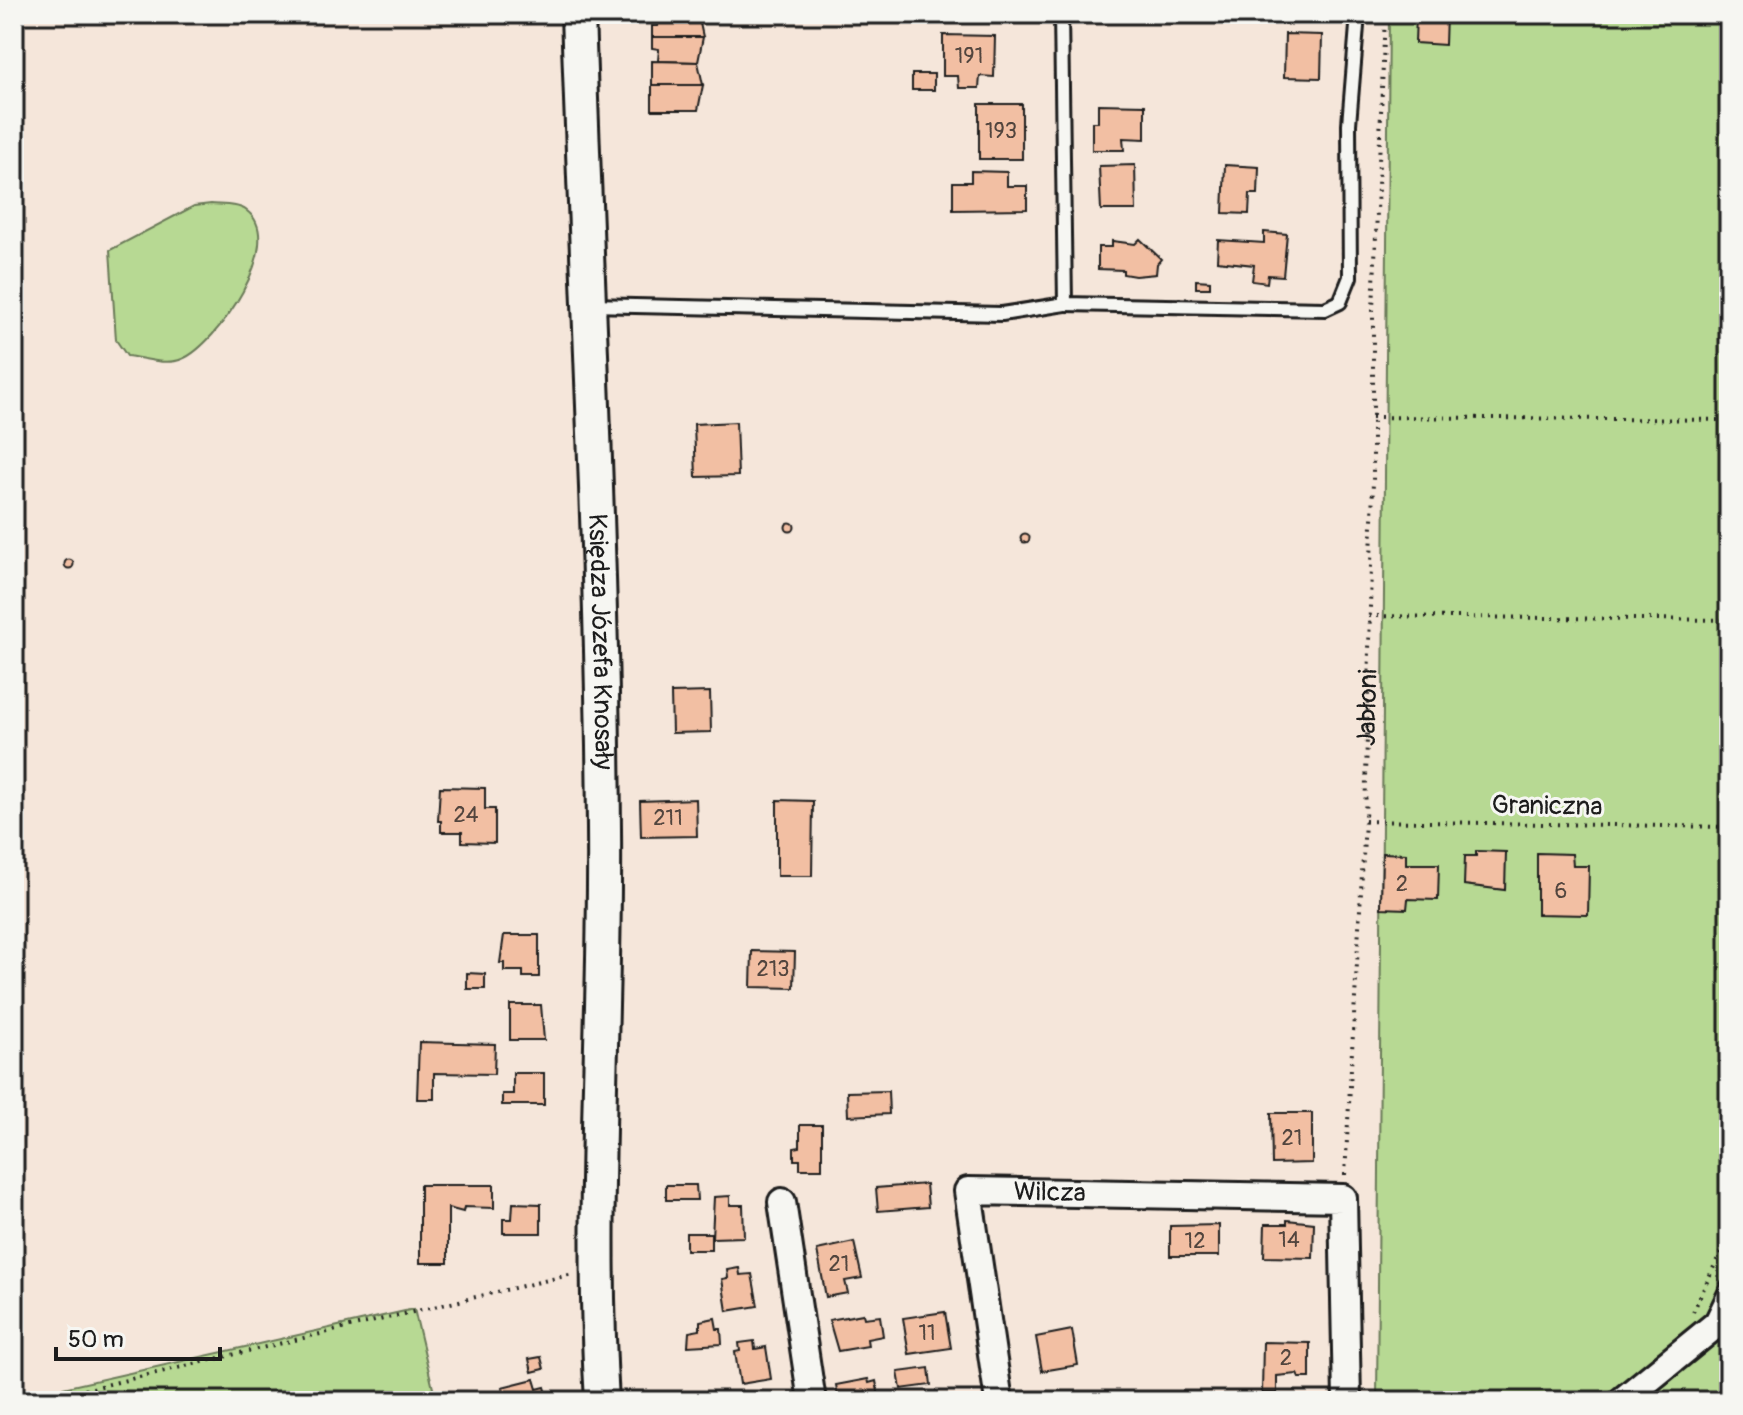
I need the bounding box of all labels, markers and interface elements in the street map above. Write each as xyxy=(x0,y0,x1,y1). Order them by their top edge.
house number: 191 xyxy=(955,42,983,70)
house number: 193 xyxy=(985,117,1017,145)
street label: Księdza Józefa Knosały xyxy=(581,513,619,770)
street label: Jabłoni xyxy=(1351,669,1385,746)
street label: Graniczna xyxy=(1491,789,1603,823)
house number: 24 xyxy=(453,801,479,829)
house number: 211 xyxy=(653,804,683,832)
house number: 2 xyxy=(1396,870,1408,898)
house number: 6 xyxy=(1555,877,1567,905)
house number: 213 xyxy=(756,955,790,983)
house number: 21 xyxy=(1282,1124,1302,1152)
street label: Wilcza xyxy=(1013,1176,1086,1209)
house number: 14 xyxy=(1278,1226,1300,1254)
house number: 12 xyxy=(1185,1227,1205,1255)
house number: 21 xyxy=(829,1250,849,1278)
scale bar xyxy=(56,1311,220,1361)
house number: 11 xyxy=(918,1319,936,1347)
text: 50 m xyxy=(68,1325,124,1354)
house number: 2 xyxy=(1280,1344,1292,1372)

